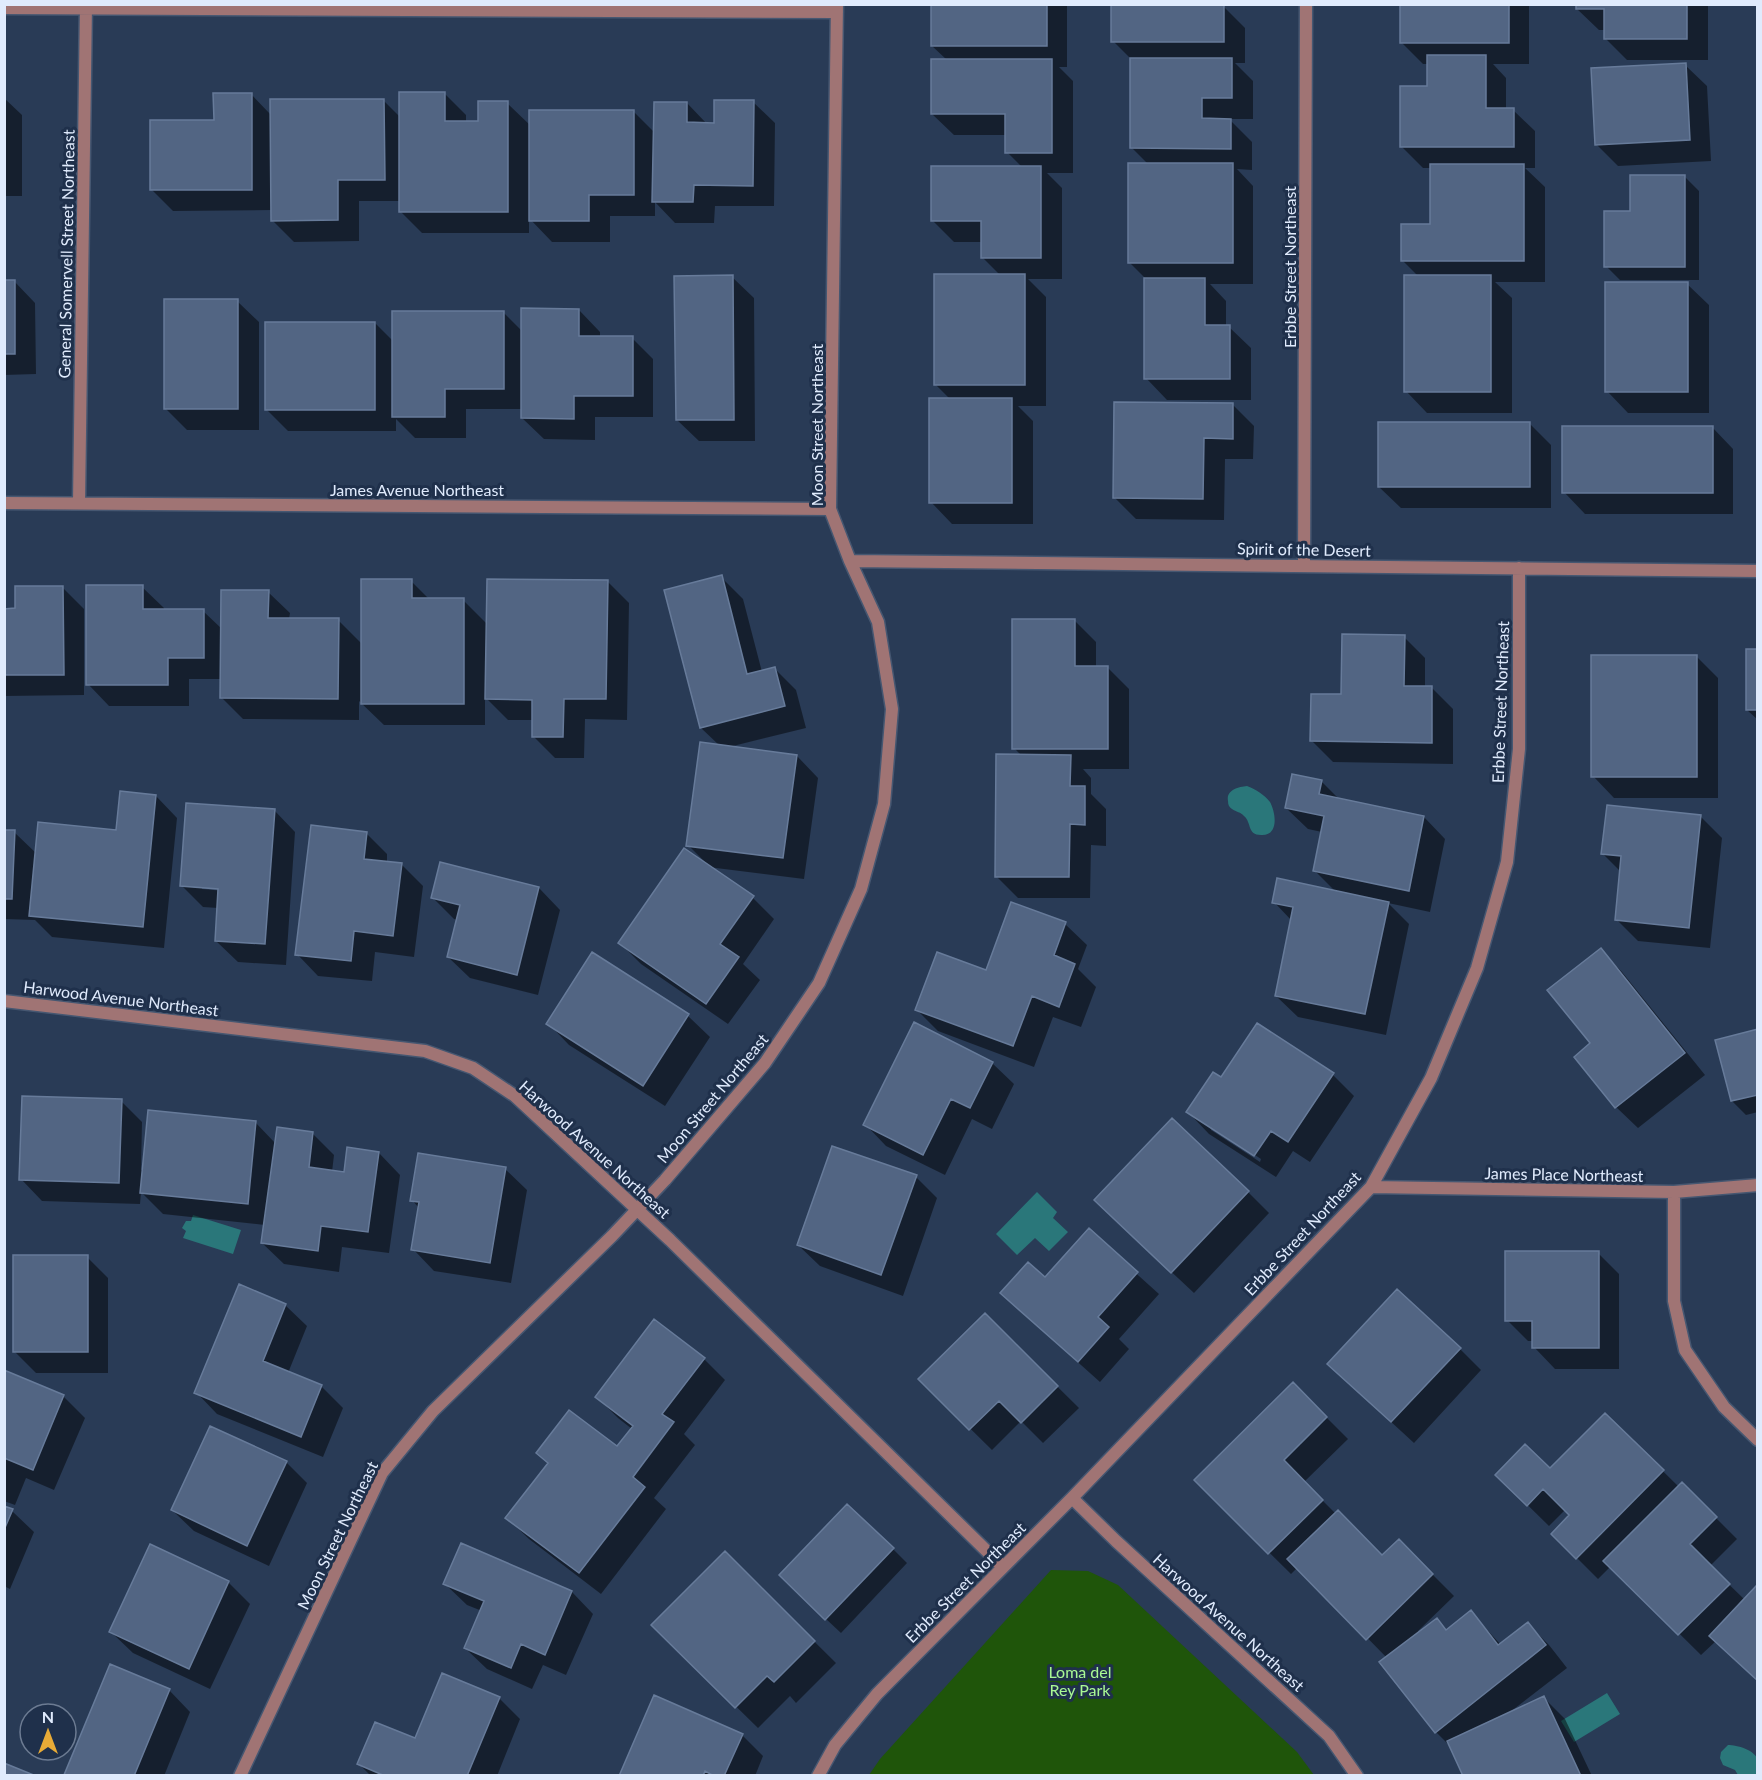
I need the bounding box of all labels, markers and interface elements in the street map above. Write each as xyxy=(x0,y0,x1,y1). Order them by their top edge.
street label: General Somervell Street Northeast xyxy=(54,129,78,379)
street label: Erbbe Street Northeast xyxy=(1280,186,1299,348)
street label: Moon Street Northeast xyxy=(807,343,826,506)
street label: James Avenue Northeast xyxy=(330,480,504,499)
street label: Spirit of the Desert xyxy=(1237,538,1371,560)
street label: Erbbe Street Northeast xyxy=(1488,620,1512,783)
street label: Harwood Avenue Northeast xyxy=(22,977,220,1019)
street label: Moon Street Northeast xyxy=(652,1029,772,1166)
street label: Harwood Avenue Northeast xyxy=(516,1076,675,1222)
street label: James Place Northeast xyxy=(1484,1163,1644,1185)
street label: Erbbe Street Northeast xyxy=(1240,1167,1364,1299)
street label: Moon Street Northeast xyxy=(293,1458,381,1612)
street label: Erbbe Street Northeast xyxy=(901,1518,1029,1646)
street label: Harwood Avenue Northeast xyxy=(1150,1549,1309,1695)
park label: Loma del Rey Park xyxy=(1048,1662,1112,1699)
north arrow xyxy=(18,1702,78,1762)
text: N xyxy=(42,1707,54,1726)

